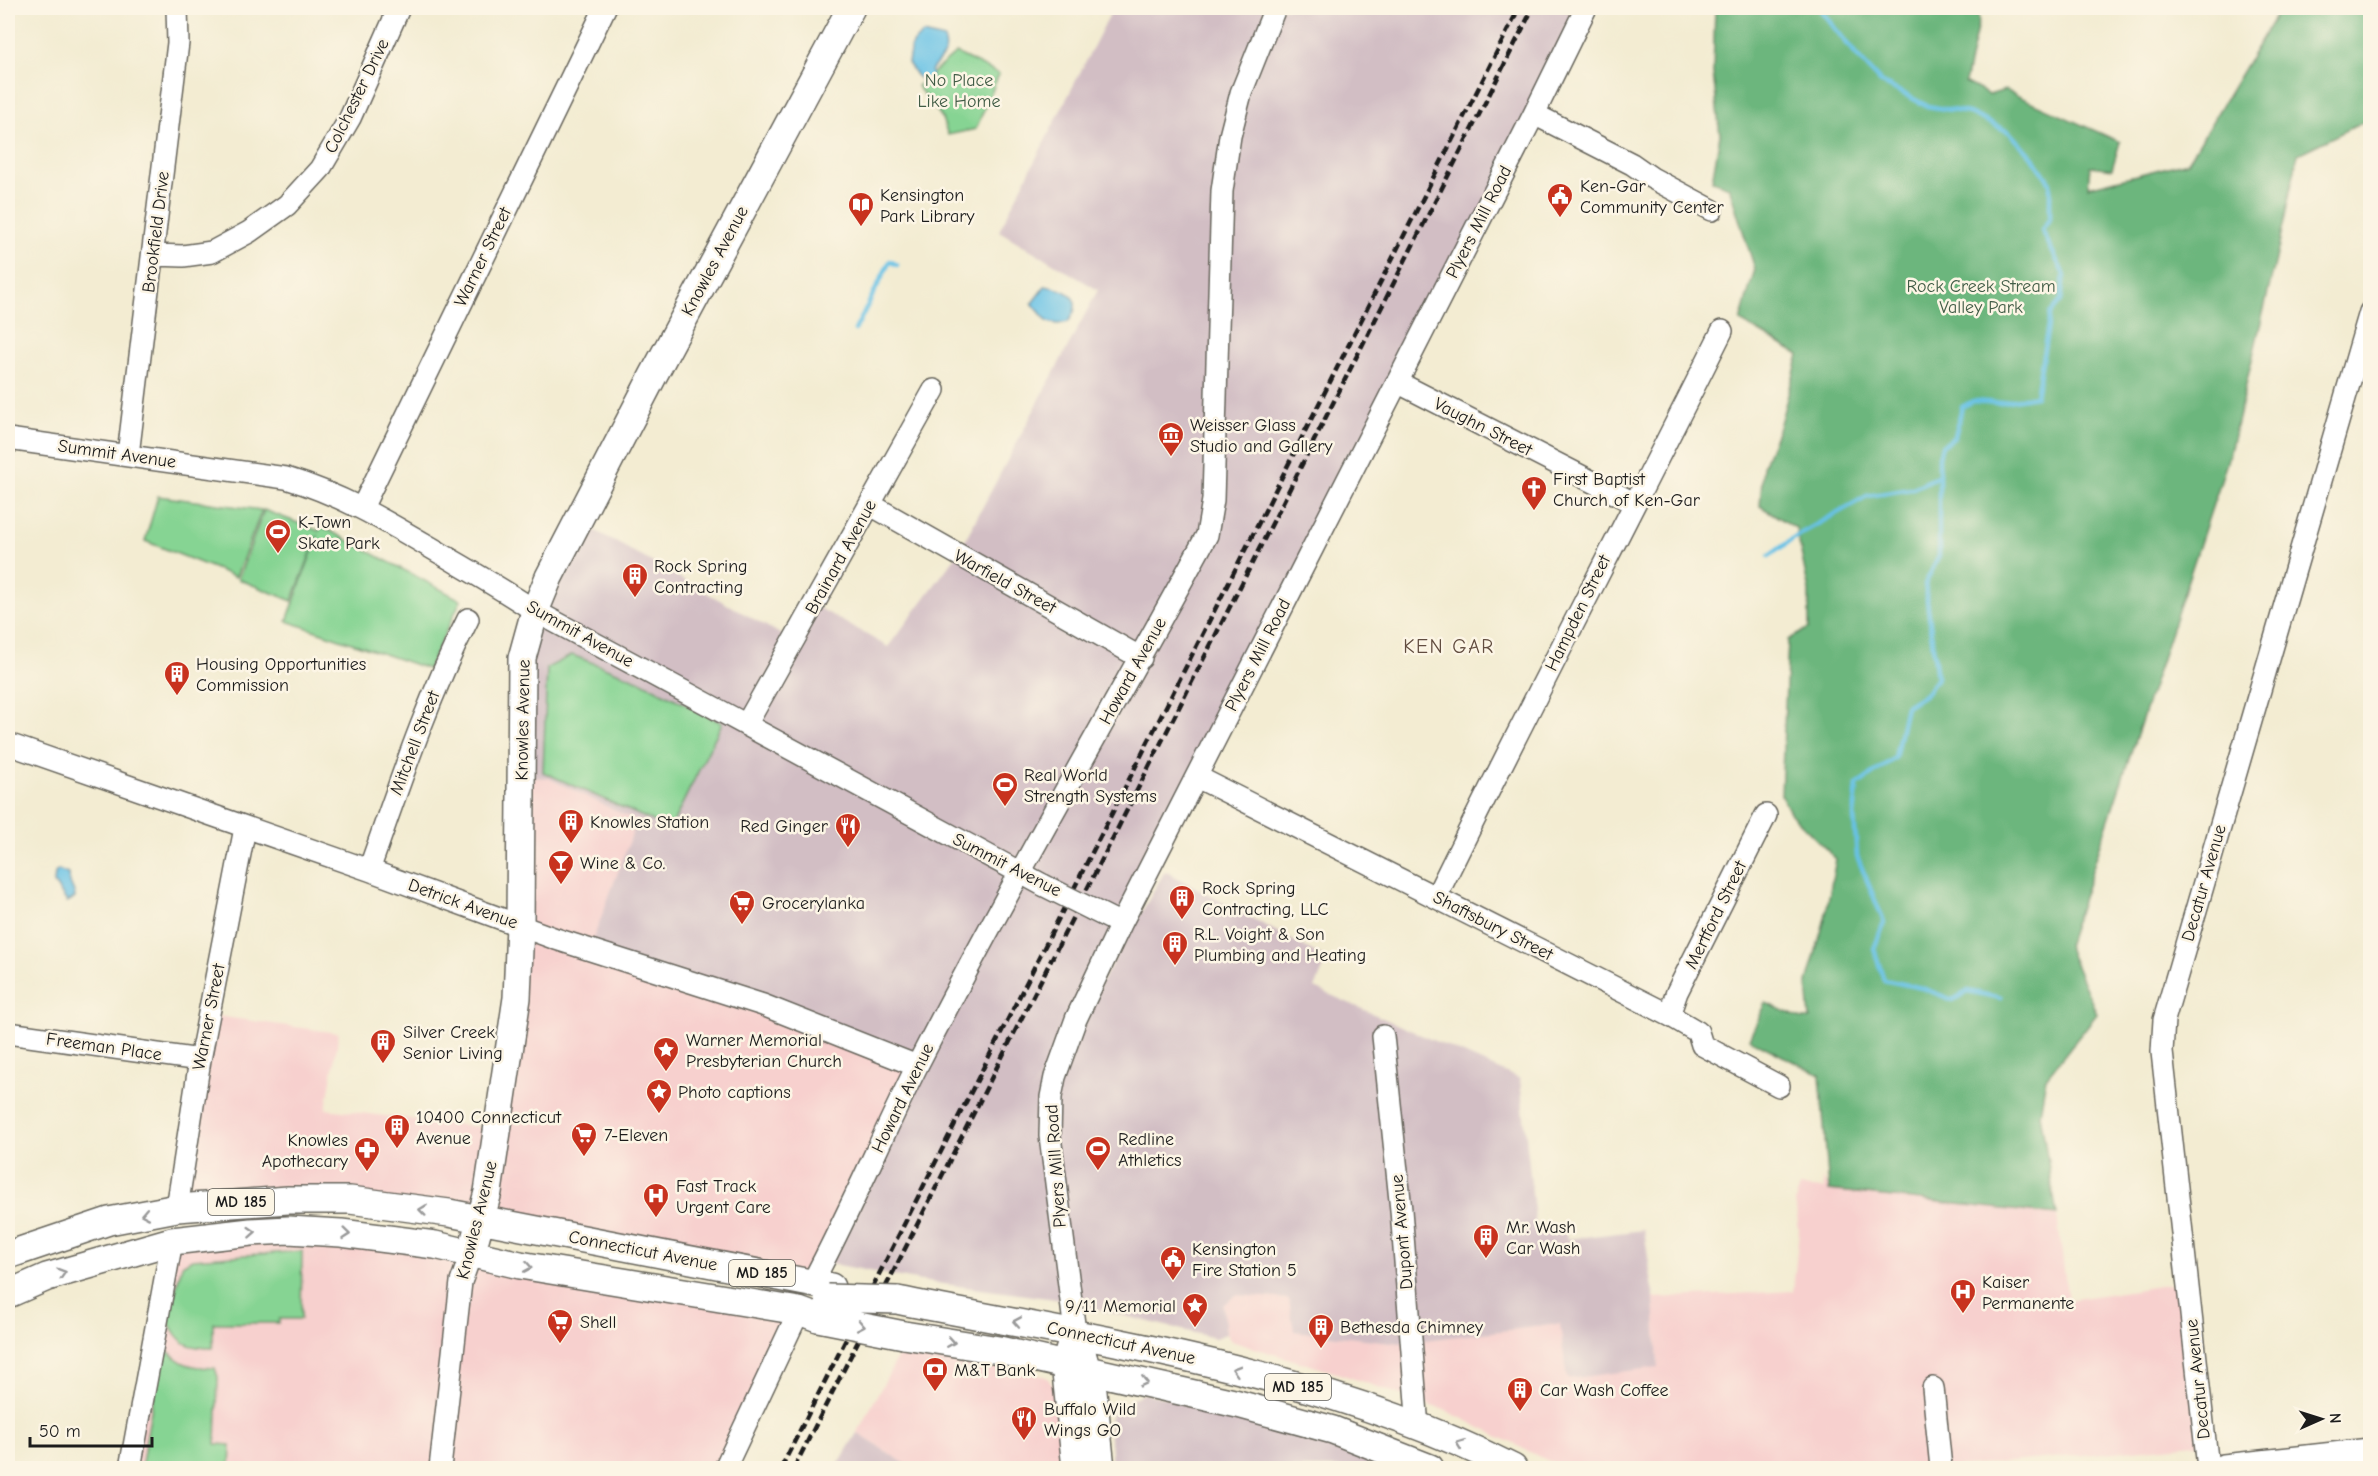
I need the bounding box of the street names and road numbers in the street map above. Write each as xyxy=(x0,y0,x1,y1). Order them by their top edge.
street label: Colchester Drive xyxy=(320,35,394,157)
street label: Plyers Mill Road xyxy=(1442,162,1516,282)
street label: Brookfield Drive xyxy=(138,170,174,294)
street label: Knowles Avenue xyxy=(677,202,753,320)
street label: Warner Street xyxy=(450,203,516,310)
street label: Vaughn Street xyxy=(1430,393,1536,461)
street label: Summit Avenue xyxy=(57,435,177,473)
street label: Brainard Avenue xyxy=(801,496,881,618)
street label: Warfield Street xyxy=(950,545,1060,619)
street label: Hampden Street xyxy=(1541,551,1616,674)
street label: Plyers Mill Road xyxy=(1221,595,1295,715)
street label: Summit Avenue xyxy=(523,596,637,672)
street label: Howard Avenue xyxy=(1095,614,1171,728)
street label: Knowles Avenue xyxy=(511,659,535,781)
street label: Mitchell Street xyxy=(385,687,445,798)
street label: Decatur Avenue xyxy=(2177,822,2231,944)
street label: Summit Avenue xyxy=(949,829,1065,901)
street label: Mertford Street xyxy=(1681,857,1752,973)
street label: Detrick Avenue xyxy=(405,874,521,934)
street label: Shaftsbury Street xyxy=(1430,887,1557,966)
street label: Warner Street xyxy=(188,961,230,1072)
street label: Freeman Place xyxy=(45,1029,163,1065)
street label: Howard Avenue xyxy=(867,1040,939,1156)
street label: Plyers Mill Road xyxy=(1041,1104,1071,1228)
street label: Knowles Avenue xyxy=(452,1159,502,1281)
street label: Dupont Avenue xyxy=(1387,1174,1417,1290)
road number: MD 185 xyxy=(208,1189,274,1215)
street label: Connecticut Avenue xyxy=(567,1226,719,1276)
road number: MD 185 xyxy=(729,1260,795,1286)
street label: Connecticut Avenue xyxy=(1045,1317,1197,1369)
street label: Decatur Avenue xyxy=(2181,1318,2215,1440)
road number: MD 185 xyxy=(1265,1374,1331,1400)

